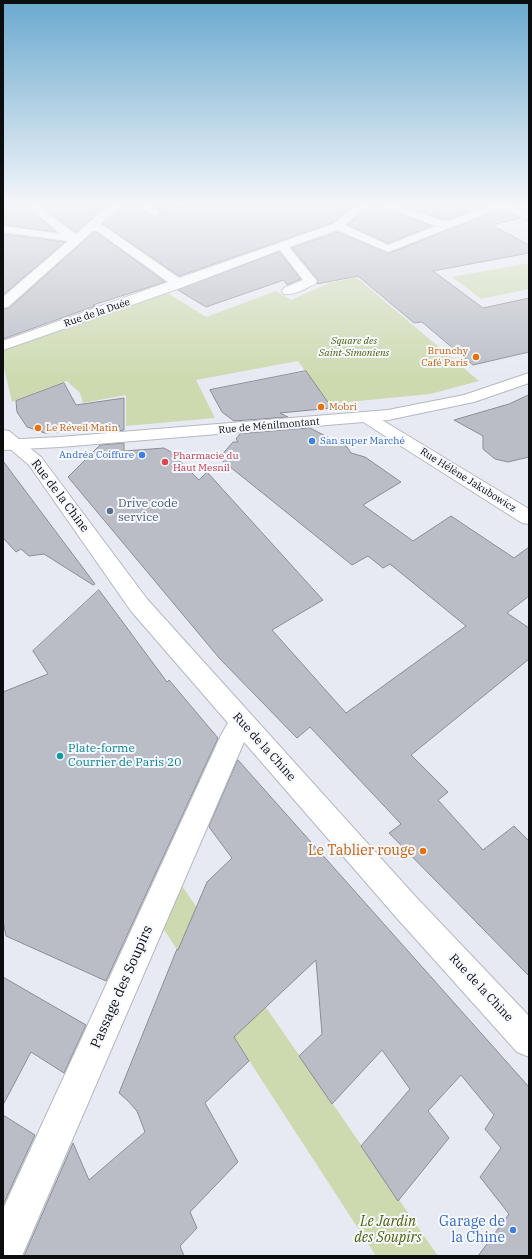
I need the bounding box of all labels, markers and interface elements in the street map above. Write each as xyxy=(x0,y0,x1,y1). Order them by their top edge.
street label: Rue de la Duée xyxy=(62,296,132,330)
park label: Square des Saint-Simoniens xyxy=(319,335,389,358)
place label: Brunchy Café Paris xyxy=(421,345,468,368)
marker: Brunchy Café Paris xyxy=(471,352,481,362)
place label: Mobri xyxy=(329,401,357,413)
marker: Mobri xyxy=(316,402,326,412)
street label: Rue de Ménilmontant xyxy=(218,416,320,436)
place label: Le Réveil Matin xyxy=(46,422,118,434)
marker: Le Réveil Matin xyxy=(33,423,43,433)
place label: San super Marché xyxy=(320,435,405,447)
marker: San super Marché xyxy=(307,436,317,446)
street label: Rue Hélène Jakubowicz xyxy=(418,446,518,514)
place label: Andréa Coiffure xyxy=(59,449,134,461)
marker: Andréa Coiffure xyxy=(137,450,147,460)
place label: Pharmacie du Haut Mesnil xyxy=(173,450,239,474)
street label: Rue de la Chine xyxy=(28,457,92,535)
marker: Pharmacie du Haut Mesnil xyxy=(160,457,170,467)
place label: Drive code service xyxy=(118,497,178,525)
marker: Drive code service xyxy=(105,506,115,516)
street label: Rue de la Chine xyxy=(229,710,299,784)
place label: Plate-forme Courrier de Paris 20 xyxy=(68,742,181,770)
marker: Plate-forme Courrier de Paris 20 xyxy=(55,751,65,761)
place label: Le Tablier rouge xyxy=(308,843,415,859)
marker: Le Tablier rouge xyxy=(418,846,428,856)
street label: Passage des Soupirs xyxy=(87,923,157,1051)
street label: Rue de la Chine xyxy=(446,951,516,1025)
park label: Le Jardin des Soupirs xyxy=(354,1214,422,1246)
place label: Garage de la Chine xyxy=(439,1214,505,1246)
marker: Garage de la Chine xyxy=(508,1225,518,1235)

